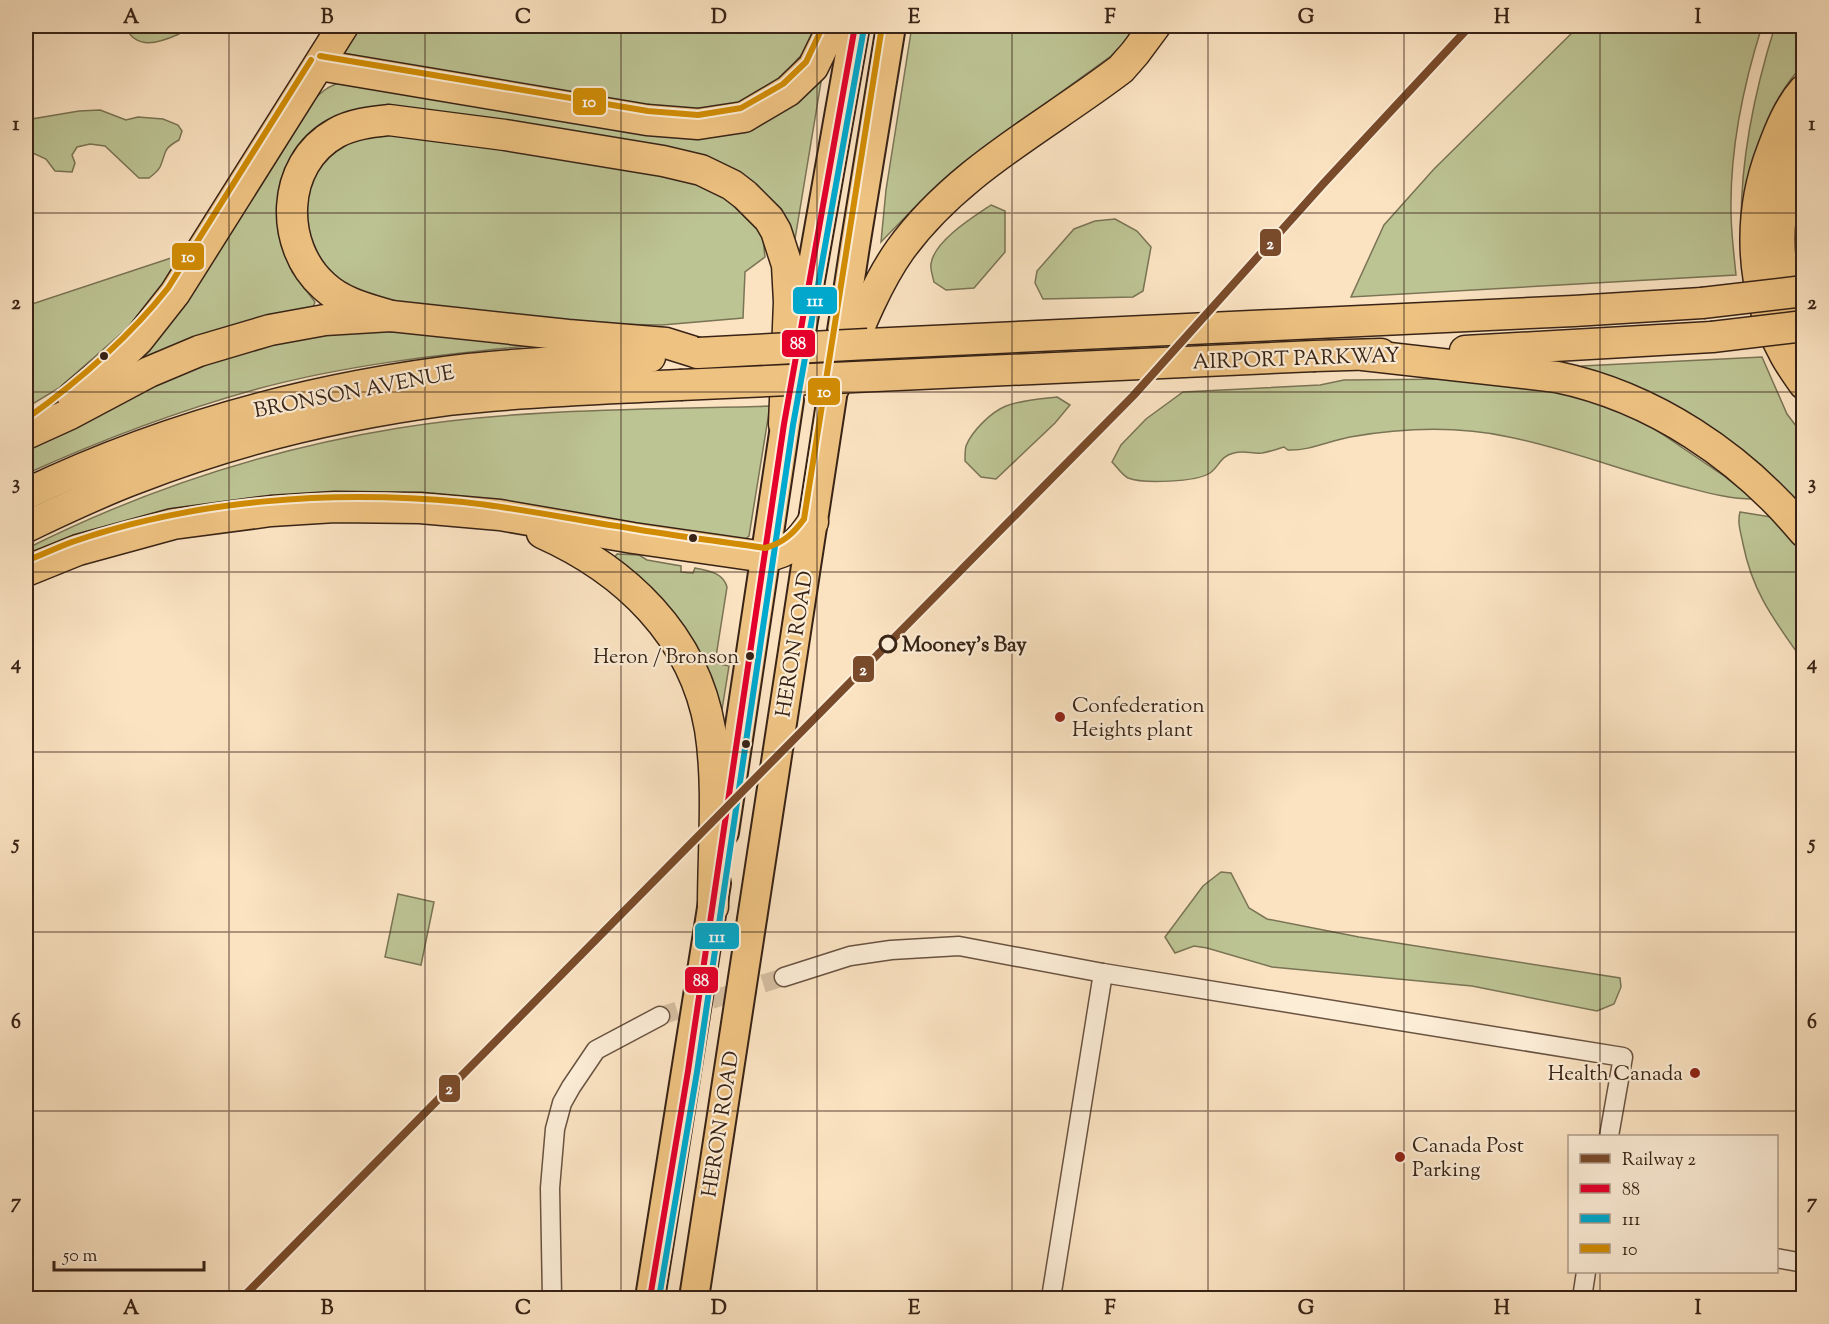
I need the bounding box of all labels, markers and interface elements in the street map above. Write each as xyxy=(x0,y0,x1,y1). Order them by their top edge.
text: A xyxy=(123,4,140,33)
text: B xyxy=(321,4,334,33)
text: C xyxy=(515,4,531,33)
text: D xyxy=(711,4,727,33)
text: E xyxy=(908,4,921,33)
text: F xyxy=(1104,4,1116,33)
text: G xyxy=(1298,4,1315,33)
text: H xyxy=(1494,4,1510,33)
text: I xyxy=(1695,4,1702,33)
line badge: 10 xyxy=(572,87,607,116)
text: 10 xyxy=(582,92,596,115)
text: 1 xyxy=(13,111,20,140)
text: 1 xyxy=(1809,111,1816,140)
line badge: 2 xyxy=(1259,228,1282,257)
text: 2 xyxy=(1266,234,1274,257)
line badge: 10 xyxy=(171,242,205,271)
text: 10 xyxy=(181,247,195,270)
line badge: 111 xyxy=(792,286,838,315)
text: 2 xyxy=(11,290,21,319)
text: 2 xyxy=(1807,290,1817,319)
text: 111 xyxy=(807,291,824,314)
line badge: 88 xyxy=(781,329,816,358)
text: 88 xyxy=(790,334,806,357)
street label: AIRPORT PARKWAY xyxy=(1192,341,1400,379)
unlabelled marker xyxy=(98,350,110,362)
street label: BRONSON AVENUE xyxy=(252,359,458,427)
line badge: 10 xyxy=(807,377,841,406)
text: 10 xyxy=(817,382,831,405)
text: 3 xyxy=(12,470,20,499)
text: 3 xyxy=(1808,470,1816,499)
unlabelled marker xyxy=(687,532,699,544)
street label: HERON ROAD xyxy=(770,569,822,720)
place label: Mooney's Bay xyxy=(902,631,1027,661)
marker: Mooney's Bay xyxy=(879,635,897,653)
place label: Heron / Bronson xyxy=(593,644,739,673)
text: 4 xyxy=(10,650,21,679)
marker: Heron / Bronson xyxy=(744,650,756,662)
text: 4 xyxy=(1806,650,1817,679)
line badge: 2 xyxy=(852,655,875,683)
text: 2 xyxy=(859,660,867,683)
place label: Confederation Heights plant xyxy=(1072,692,1205,746)
marker: Confederation Heights plant xyxy=(1053,710,1067,724)
unlabelled marker xyxy=(740,738,752,750)
text: 5 xyxy=(11,830,20,859)
text: 5 xyxy=(1807,830,1816,859)
line badge: 111 xyxy=(694,922,740,950)
text: 111 xyxy=(709,927,726,950)
line badge: 88 xyxy=(684,966,719,994)
text: 88 xyxy=(693,971,709,994)
text: 6 xyxy=(11,1009,21,1038)
text: 6 xyxy=(1807,1009,1817,1038)
street label: HERON ROAD xyxy=(696,1049,748,1200)
place label: Health Canada xyxy=(1548,1060,1683,1090)
marker: Health Canada xyxy=(1688,1066,1702,1080)
line badge: 2 xyxy=(438,1074,461,1103)
text: 2 xyxy=(445,1079,453,1102)
place label: Canada Post Parking xyxy=(1412,1132,1524,1186)
legend xyxy=(1568,1135,1778,1273)
text: Railway 2 xyxy=(1622,1148,1696,1174)
marker: Canada Post Parking xyxy=(1393,1150,1407,1164)
text: 88 xyxy=(1622,1178,1640,1204)
text: 7 xyxy=(11,1189,22,1218)
text: 7 xyxy=(1807,1189,1818,1218)
text: 111 xyxy=(1622,1208,1640,1234)
scale bar xyxy=(54,1234,204,1272)
text: 10 xyxy=(1622,1238,1637,1264)
text: 50 m xyxy=(62,1244,98,1270)
text: A xyxy=(123,1295,140,1324)
text: B xyxy=(321,1295,334,1324)
text: C xyxy=(515,1295,531,1324)
text: D xyxy=(711,1295,727,1324)
text: E xyxy=(908,1295,921,1324)
text: F xyxy=(1104,1295,1116,1324)
text: G xyxy=(1298,1295,1315,1324)
text: H xyxy=(1494,1295,1510,1324)
text: I xyxy=(1695,1295,1702,1324)

